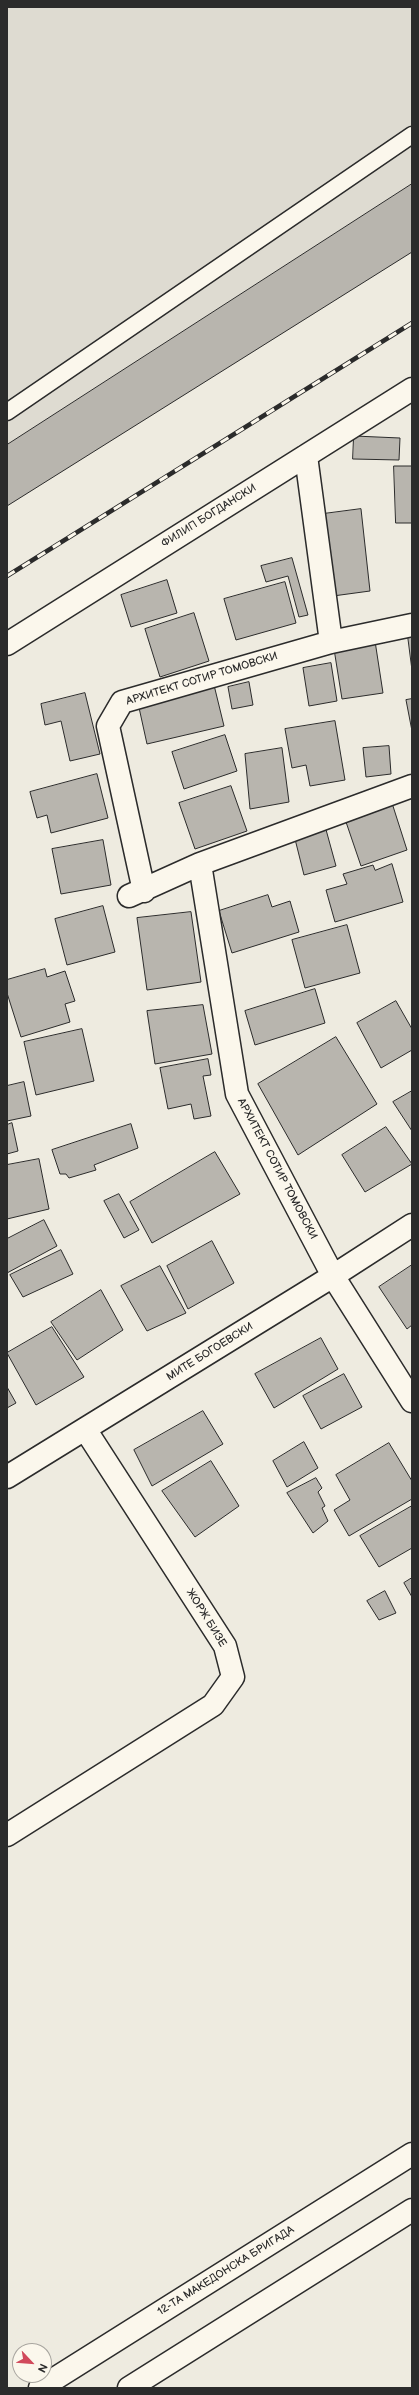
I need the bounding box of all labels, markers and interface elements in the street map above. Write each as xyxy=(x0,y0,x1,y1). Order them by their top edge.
street label: ФИЛИП БОГДАНСКИ xyxy=(159,481,259,551)
street label: АРХИТЕКТ СОТИР ТОМОВСКИ xyxy=(125,650,279,708)
street label: АРХИТЕКТ СОТИР ТОМОВСКИ xyxy=(234,1096,320,1242)
street label: МИТЕ БОГОЕВСКИ xyxy=(164,1320,256,1384)
street label: ЖОРЖ БИЗЕ xyxy=(183,1586,229,1650)
street label: 12-ТА МАКЕДОНСКА БРИГАДА xyxy=(155,2223,297,2319)
north arrow xyxy=(12,2343,52,2383)
text: N xyxy=(35,2361,50,2375)

